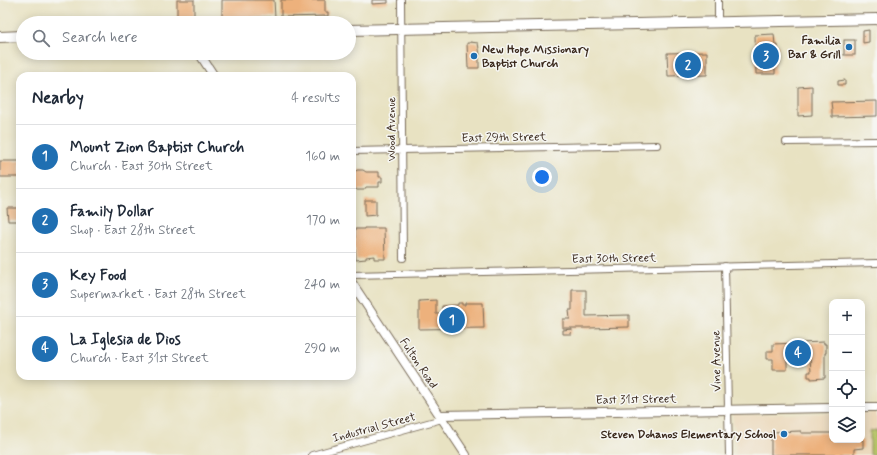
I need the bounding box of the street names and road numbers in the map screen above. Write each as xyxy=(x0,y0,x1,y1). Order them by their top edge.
street label: Wood Avenue xyxy=(384,96,400,161)
street label: East 29th Street xyxy=(461,129,547,147)
street label: East 30th Street xyxy=(572,250,656,268)
street label: Vine Avenue xyxy=(708,330,726,392)
street label: Fulton Road xyxy=(395,335,441,392)
street label: East 31st Street xyxy=(595,391,677,409)
street label: Industrial Street xyxy=(331,409,418,447)

